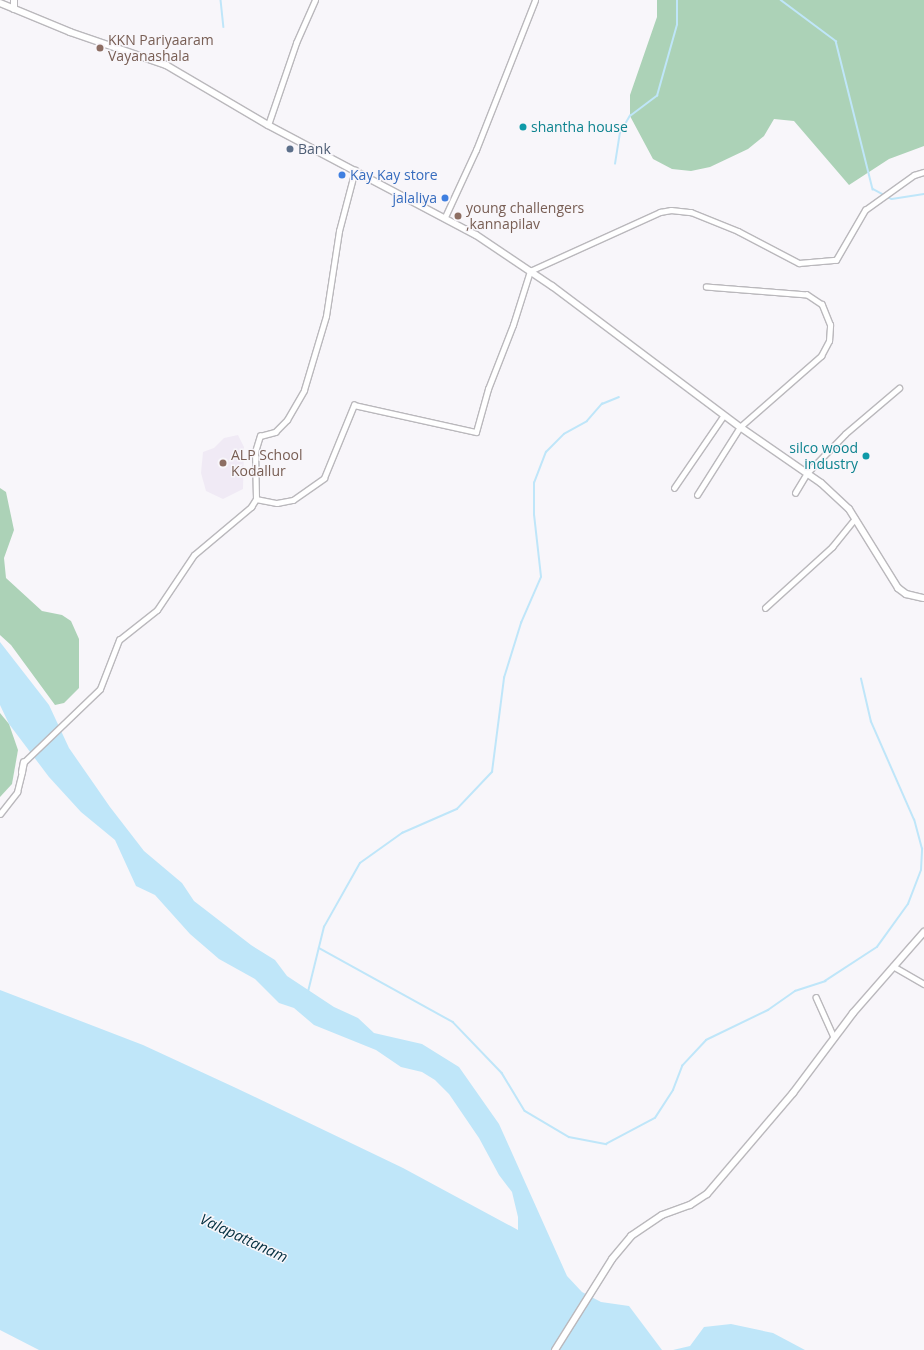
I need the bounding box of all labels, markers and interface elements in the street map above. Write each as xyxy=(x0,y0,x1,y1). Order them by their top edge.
place label: KKN Pariyaaram Vayanashala xyxy=(108,32,214,64)
marker: KKN Pariyaaram Vayanashala xyxy=(95,43,105,53)
place label: shantha house xyxy=(531,119,628,135)
marker: shantha house xyxy=(518,122,528,132)
place label: Bank xyxy=(298,141,331,157)
marker: Bank xyxy=(285,144,295,154)
place label: Kay Kay store xyxy=(350,167,438,183)
marker: Kay Kay store xyxy=(337,170,347,180)
place label: jalaliya xyxy=(393,190,437,206)
marker: jalaliya xyxy=(440,193,450,203)
place label: young challengers ,kannapilav xyxy=(466,200,584,232)
marker: young challengers ,kannapilav xyxy=(453,211,463,221)
place label: silco wood industry xyxy=(789,440,858,472)
place label: ALP School Kodallur xyxy=(231,447,303,480)
marker: silco wood industry xyxy=(861,451,871,461)
marker: ALP School Kodallur xyxy=(218,458,228,468)
water label: Valapattanam xyxy=(197,1210,291,1266)

